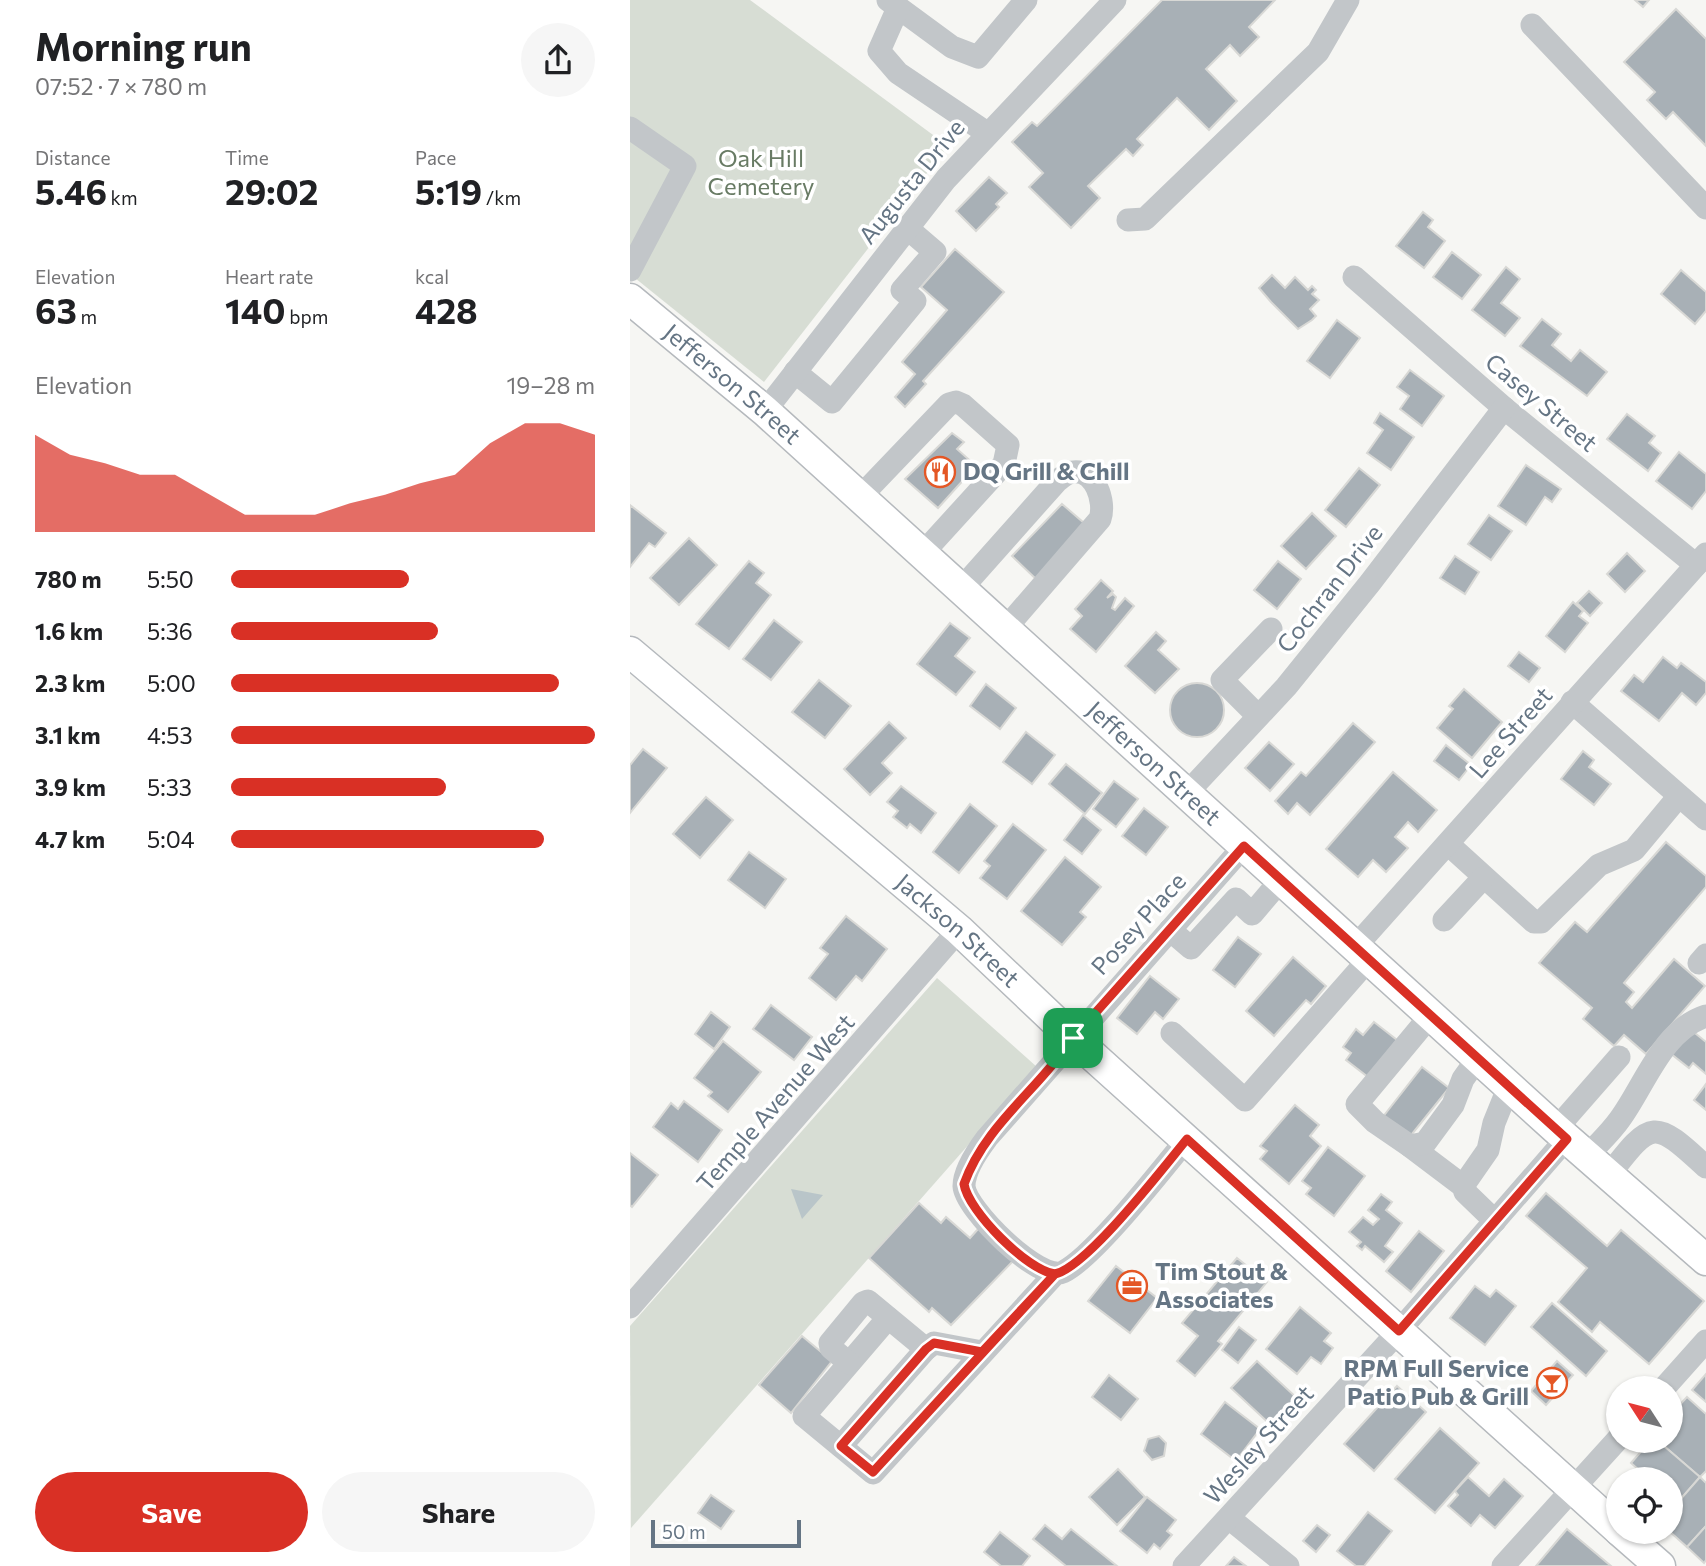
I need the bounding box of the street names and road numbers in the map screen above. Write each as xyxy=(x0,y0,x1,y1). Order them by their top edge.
street label: Augusta Drive xyxy=(852,113,970,249)
street label: Jefferson Street xyxy=(658,317,808,450)
street label: Casey Street xyxy=(1480,347,1604,457)
street label: Cochran Drive xyxy=(1270,518,1388,658)
street label: Lee Street xyxy=(1462,680,1557,784)
street label: Jefferson Street xyxy=(1081,694,1228,831)
street label: Posey Place xyxy=(1085,866,1191,980)
street label: Jackson Street xyxy=(890,867,1026,993)
street label: Temple Avenue West xyxy=(690,1007,860,1197)
street label: Wesley Street xyxy=(1197,1379,1319,1509)

